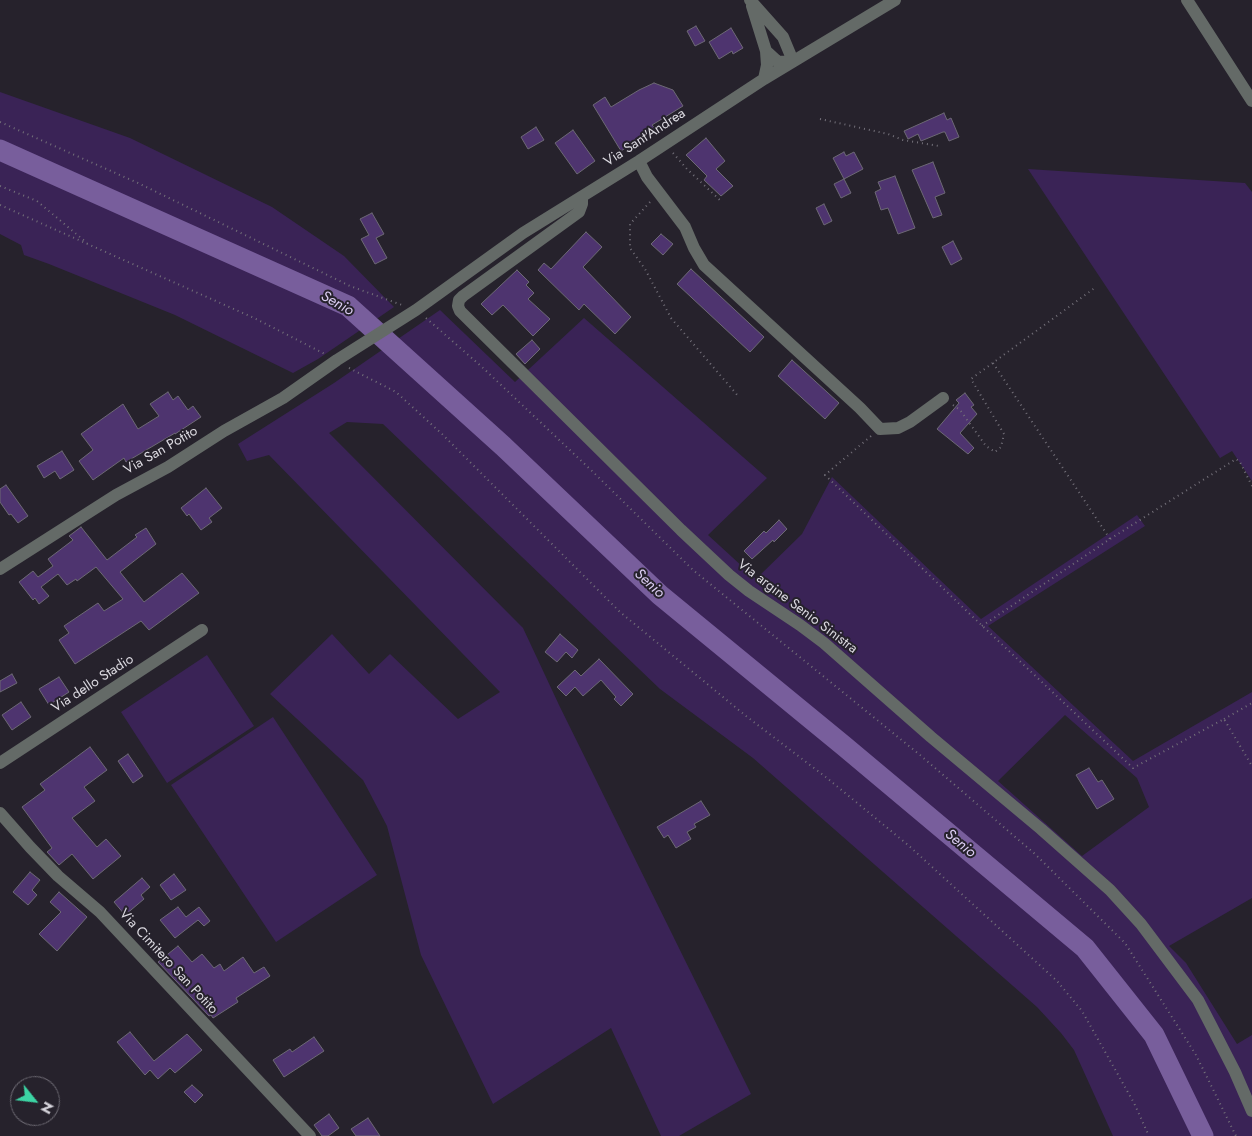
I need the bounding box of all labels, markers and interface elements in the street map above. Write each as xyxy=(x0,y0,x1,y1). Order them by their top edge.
street label: Via Sant'Andrea xyxy=(601,105,689,171)
water label: Senio xyxy=(317,288,357,320)
street label: Via San Potito xyxy=(121,423,201,479)
street label: Via argine Senio Sinistra xyxy=(734,556,860,658)
water label: Senio xyxy=(630,566,668,602)
street label: Via dello Stadio xyxy=(49,651,137,717)
water label: Senio xyxy=(941,826,979,862)
street label: Via Cimitero San Potito xyxy=(115,906,221,1018)
north arrow xyxy=(10,1076,60,1126)
text: N xyxy=(36,1098,59,1118)

